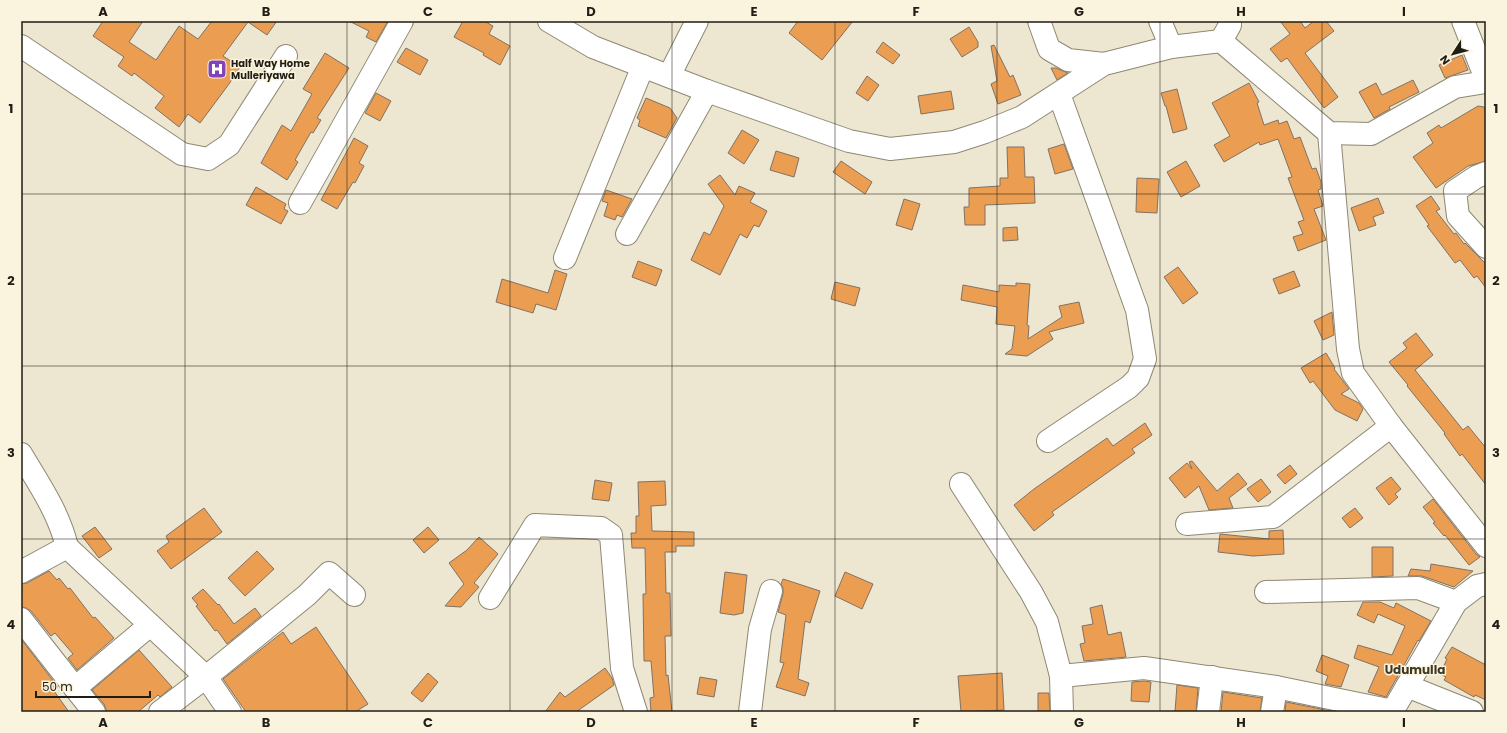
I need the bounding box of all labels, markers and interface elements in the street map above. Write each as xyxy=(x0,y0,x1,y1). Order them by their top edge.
text: A xyxy=(98,2,108,21)
text: B xyxy=(262,2,271,21)
text: C xyxy=(423,2,433,21)
text: D xyxy=(586,2,596,21)
text: E xyxy=(750,2,758,21)
text: F xyxy=(912,2,920,21)
text: G xyxy=(1074,2,1084,21)
text: H xyxy=(1236,2,1246,21)
text: I xyxy=(1402,2,1406,21)
north arrow xyxy=(1433,34,1473,74)
text: N xyxy=(1436,52,1454,68)
place label: Half Way Home Mulleriyawa xyxy=(231,56,310,83)
hospital icon: Half Way Home Mulleriyawa xyxy=(206,58,228,80)
text: 1 xyxy=(9,99,13,118)
text: 1 xyxy=(1494,99,1498,118)
text: 2 xyxy=(7,271,15,290)
text: 2 xyxy=(1492,271,1500,290)
text: 3 xyxy=(7,443,15,462)
text: 3 xyxy=(1492,443,1500,462)
text: 4 xyxy=(7,615,16,634)
text: 4 xyxy=(1492,615,1501,634)
district label: Udumulla xyxy=(1385,661,1445,678)
scale bar xyxy=(36,673,150,699)
text: 50 m xyxy=(42,678,73,695)
text: A xyxy=(98,713,108,732)
text: B xyxy=(262,713,271,732)
text: C xyxy=(423,713,433,732)
text: D xyxy=(586,713,596,732)
text: E xyxy=(750,713,758,732)
text: F xyxy=(912,713,920,732)
text: G xyxy=(1074,713,1084,732)
text: H xyxy=(1236,713,1246,732)
text: I xyxy=(1402,713,1406,732)

